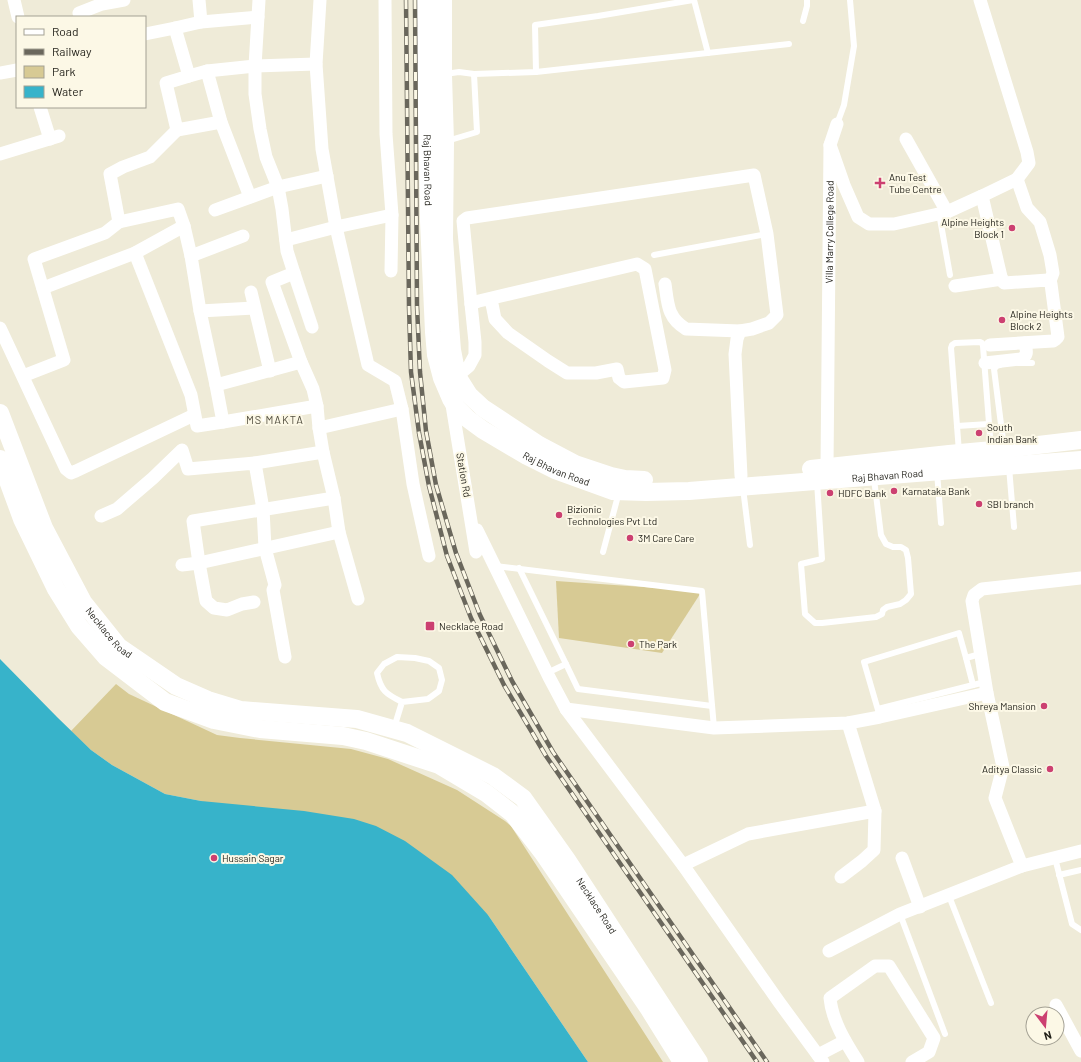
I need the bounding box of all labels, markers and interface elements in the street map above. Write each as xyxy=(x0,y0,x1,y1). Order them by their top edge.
legend xyxy=(16,16,146,108)
text: Road xyxy=(52,24,79,38)
text: Railway xyxy=(52,44,92,58)
text: Park xyxy=(52,64,76,78)
text: Water xyxy=(52,84,84,98)
street label: Raj Bhavan Road xyxy=(421,134,435,206)
place label: Anu Test Tube Centre xyxy=(889,171,942,195)
marker: Anu Test Tube Centre xyxy=(874,177,886,189)
street label: Villa Marry College Road xyxy=(823,180,836,284)
place label: Alpine Heights Block 1 xyxy=(941,216,1004,240)
marker: Alpine Heights Block 1 xyxy=(1007,223,1017,233)
place label: Alpine Heights Block 2 xyxy=(1010,308,1073,332)
marker: Alpine Heights Block 2 xyxy=(997,315,1007,325)
district label: MS MAKTA xyxy=(246,413,304,426)
place label: South Indian Bank xyxy=(987,421,1037,445)
marker: South Indian Bank xyxy=(974,428,984,438)
street label: Raj Bhavan Road xyxy=(521,449,591,488)
street label: Station Rd xyxy=(454,452,474,498)
street label: Raj Bhavan Road xyxy=(851,467,924,484)
place label: Karnataka Bank xyxy=(902,485,970,497)
marker: Karnataka Bank xyxy=(889,486,899,496)
place label: HDFC Bank xyxy=(838,487,886,499)
marker: HDFC Bank xyxy=(825,488,835,498)
place label: SBI branch xyxy=(987,498,1034,510)
marker: SBI branch xyxy=(974,499,984,509)
place label: Bizionic Technologies Pvt Ltd xyxy=(567,503,657,527)
marker: Bizionic Technologies Pvt Ltd xyxy=(554,510,564,520)
place label: 3M Care Care xyxy=(638,532,694,544)
marker: 3M Care Care xyxy=(625,533,635,543)
street label: Necklace Road xyxy=(83,605,135,660)
marker: Necklace Road xyxy=(424,620,436,632)
place label: Necklace Road xyxy=(439,620,503,632)
place label: The Park xyxy=(639,638,677,650)
marker: The Park xyxy=(626,639,636,649)
place label: Shreya Mansion xyxy=(969,700,1036,712)
marker: Shreya Mansion xyxy=(1039,701,1049,711)
place label: Aditya Classic xyxy=(982,763,1042,775)
marker: Aditya Classic xyxy=(1045,764,1055,774)
place label: Hussain Sagar xyxy=(222,852,284,864)
marker: Hussain Sagar xyxy=(209,853,219,863)
street label: Necklace Road xyxy=(574,875,619,936)
north arrow xyxy=(1025,1006,1065,1046)
text: N xyxy=(1043,1029,1053,1043)

